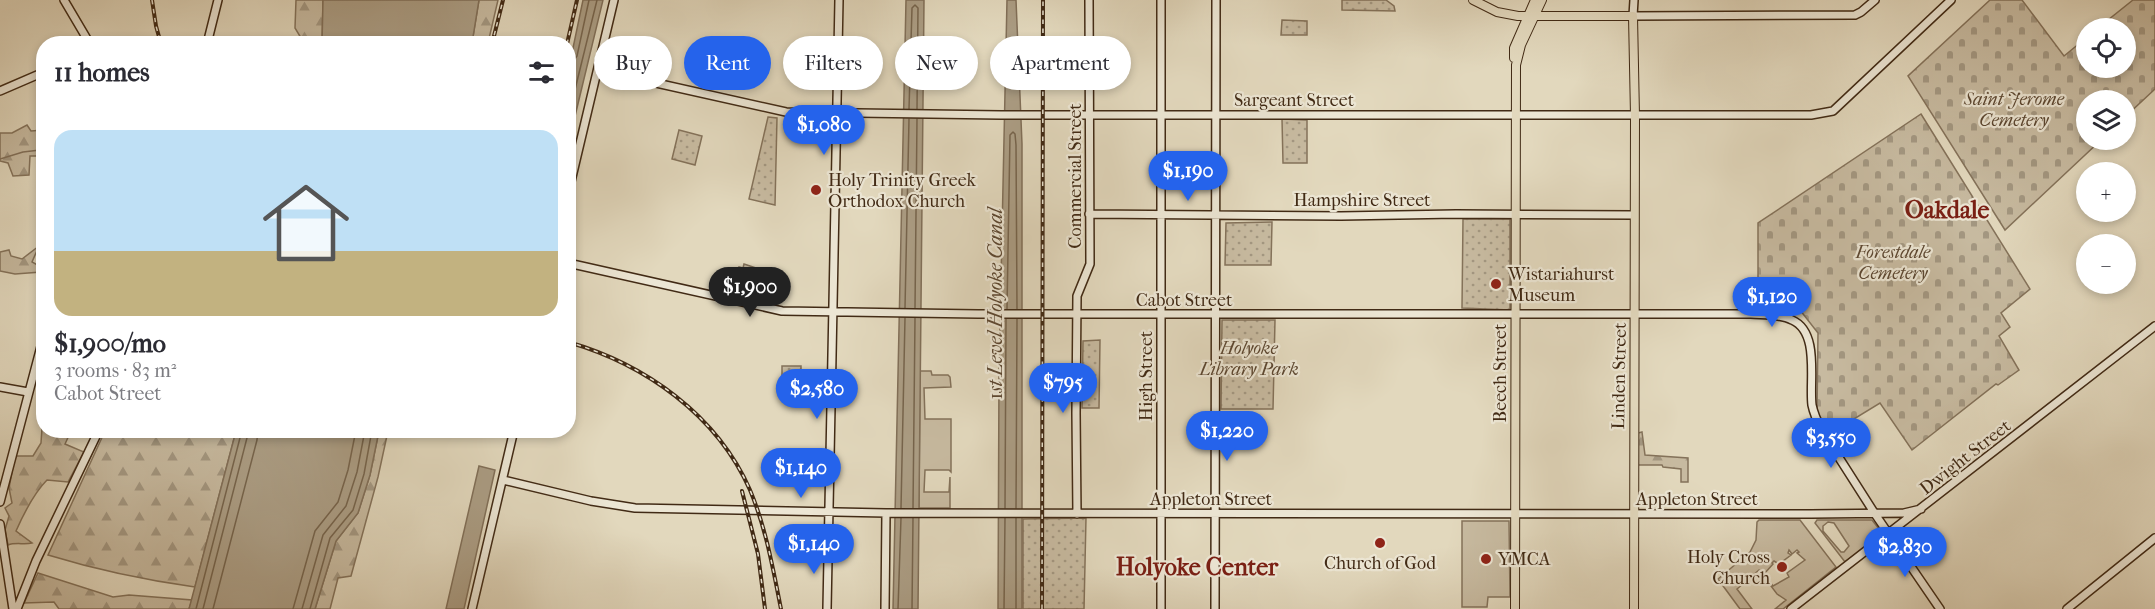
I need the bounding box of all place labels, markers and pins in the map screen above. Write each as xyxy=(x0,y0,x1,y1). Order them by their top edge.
pin: $1,080 xyxy=(775,105,873,156)
pin: $1,190 xyxy=(1139,151,1237,202)
place label: Holy Trinity Greek Orthodox Church xyxy=(828,170,976,212)
marker: Holy Trinity Greek Orthodox Church xyxy=(809,183,823,197)
place label: Wistariahurst Museum xyxy=(1507,264,1615,306)
pin: $1,900 xyxy=(701,267,799,318)
marker: Wistariahurst Museum xyxy=(1489,277,1503,291)
pin: $1,120 xyxy=(1723,277,1821,328)
pin: $795 xyxy=(1027,363,1099,414)
pin: $2,580 xyxy=(768,369,866,420)
pin: $1,220 xyxy=(1178,411,1276,462)
pin: $3,550 xyxy=(1782,418,1880,469)
pin: $1,140 xyxy=(752,448,850,499)
pin: $1,140 xyxy=(765,524,863,575)
pin: $2,830 xyxy=(1856,527,1954,578)
marker: Church of God xyxy=(1373,536,1387,550)
place label: Holy Cross Church xyxy=(1687,547,1770,589)
place label: YMCA xyxy=(1497,549,1551,570)
marker: YMCA xyxy=(1479,552,1493,566)
place label: Church of God xyxy=(1324,553,1436,574)
marker: Holy Cross Church xyxy=(1775,560,1789,574)

